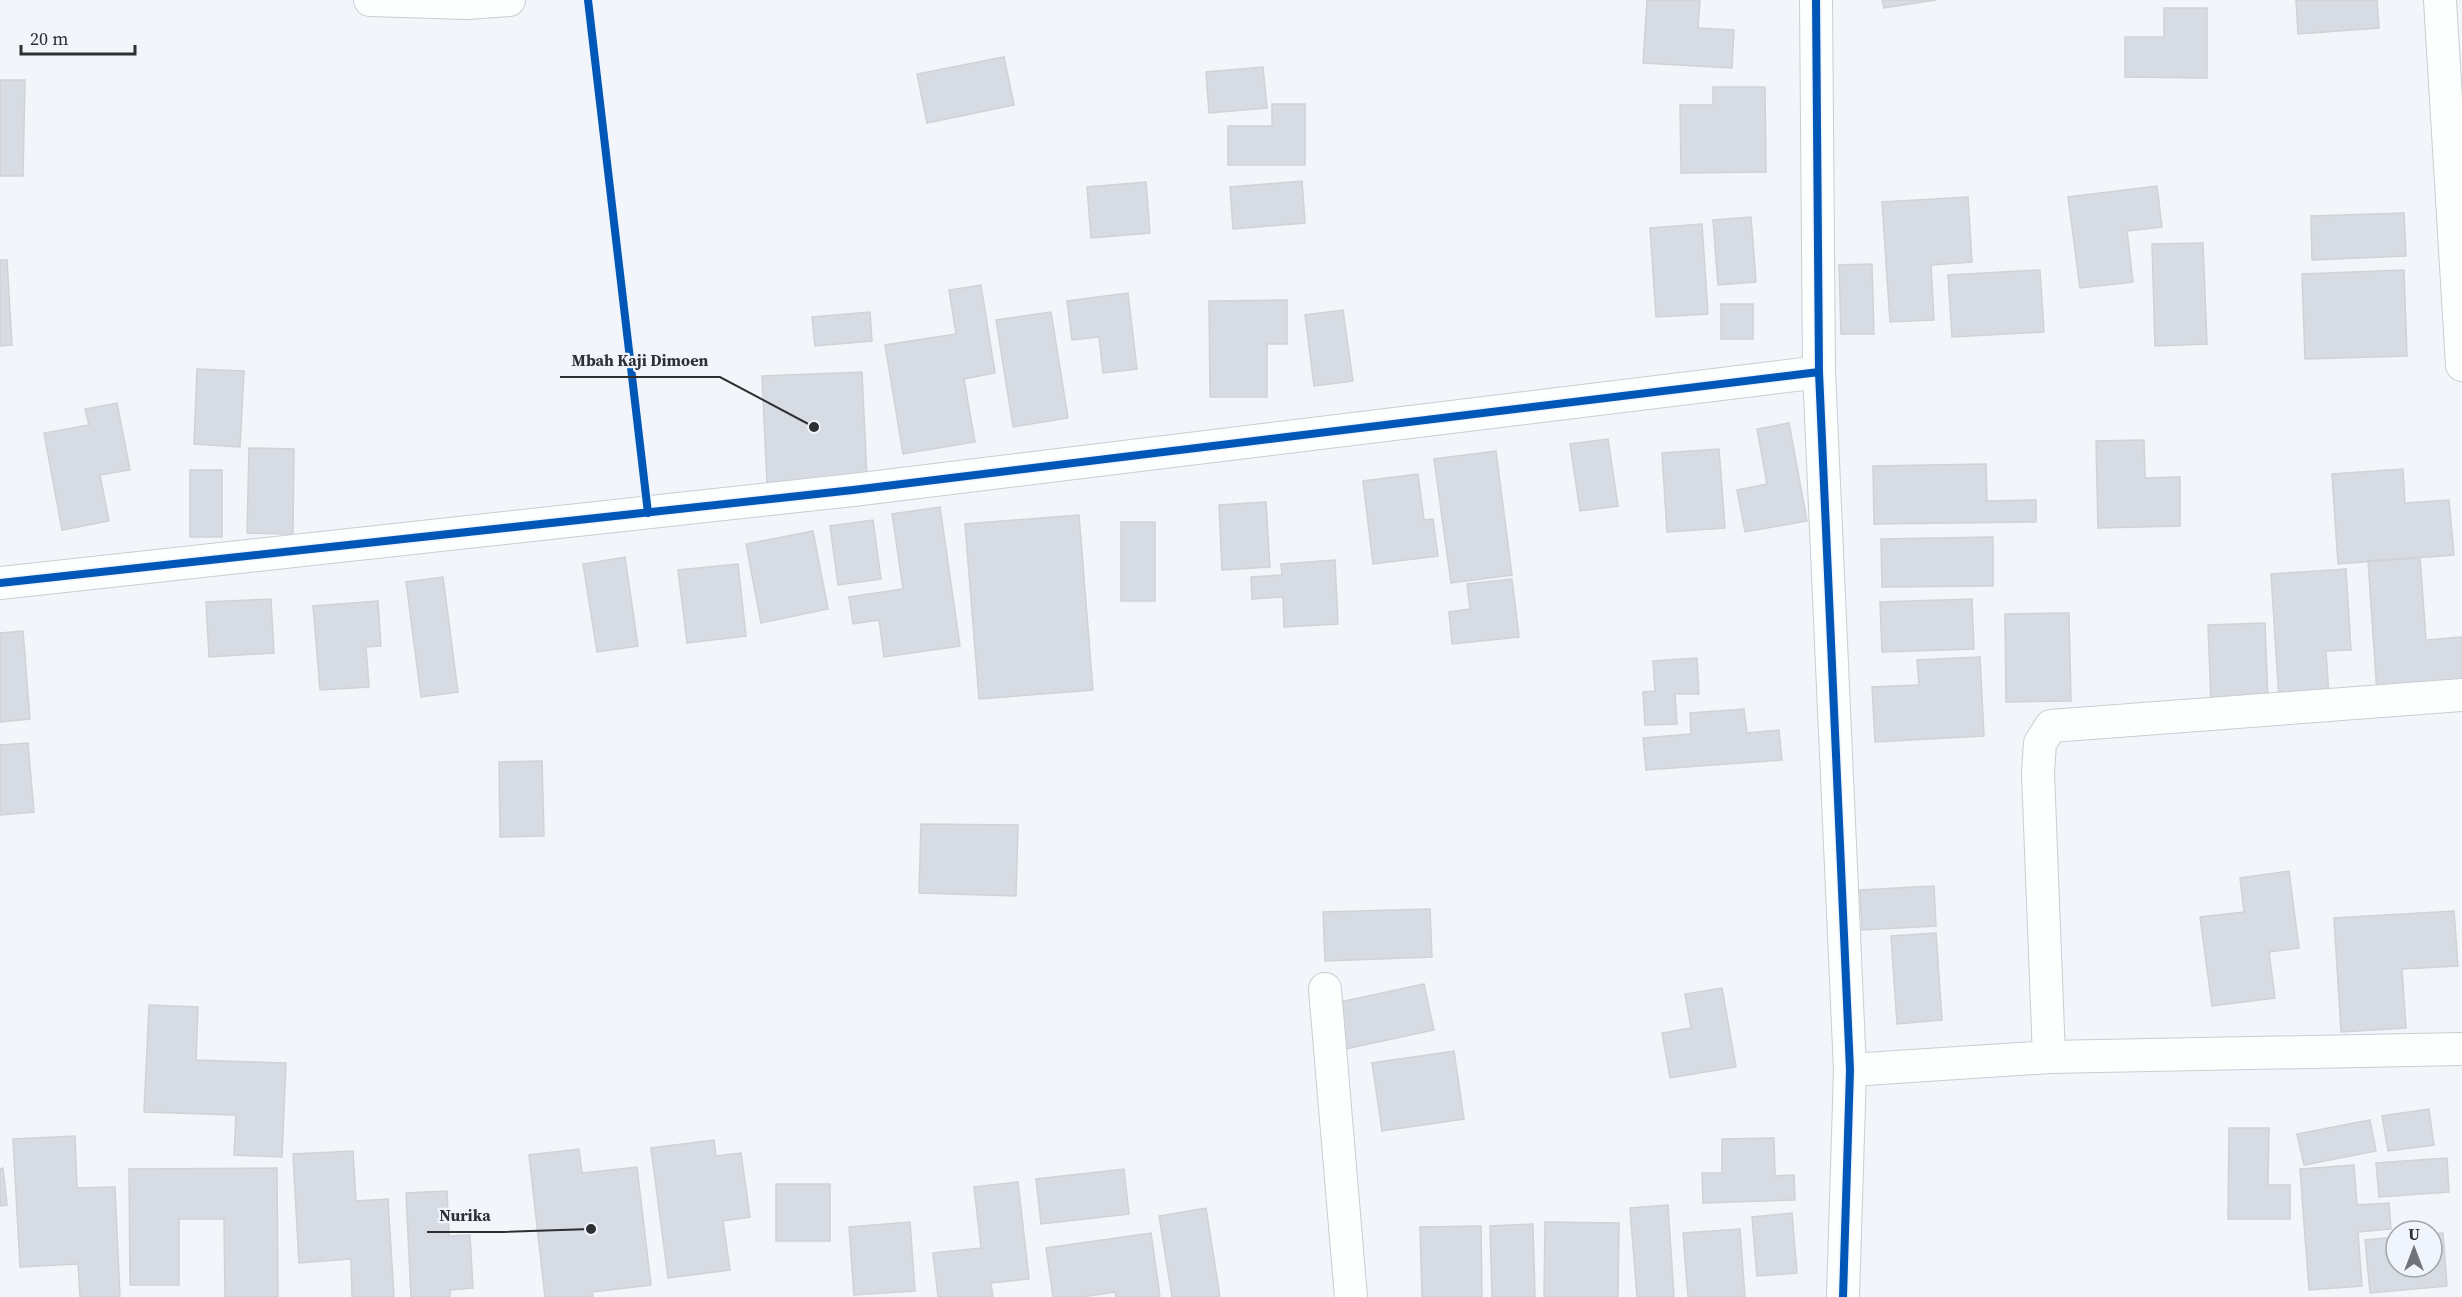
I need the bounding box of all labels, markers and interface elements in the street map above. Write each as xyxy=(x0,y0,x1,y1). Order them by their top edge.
scale bar xyxy=(21,18,135,56)
text: 20 m xyxy=(30,26,68,51)
callout: Mbah Kaji Dimoen xyxy=(560,343,720,377)
text: Mbah Kaji Dimoen xyxy=(572,349,709,371)
callout: Nurika xyxy=(427,1198,503,1232)
text: Nurika xyxy=(439,1204,491,1226)
north arrow xyxy=(2384,1219,2444,1279)
text: U xyxy=(2408,1223,2420,1245)

